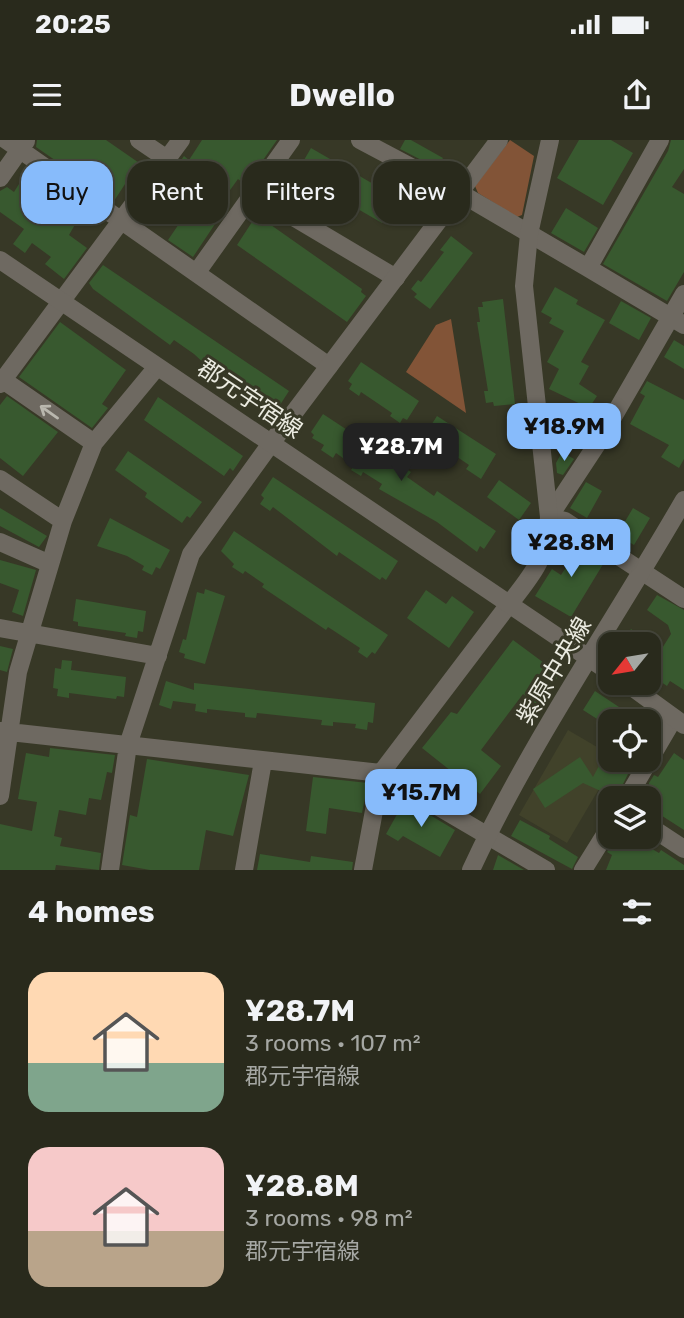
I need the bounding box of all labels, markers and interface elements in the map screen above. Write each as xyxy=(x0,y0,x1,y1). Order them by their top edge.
text: 20:25 xyxy=(35,9,111,40)
icon: menu xyxy=(28,76,66,114)
text: Dwello xyxy=(289,76,395,114)
icon: share xyxy=(618,76,656,114)
chip: Buy xyxy=(21,161,113,224)
chip: Rent xyxy=(127,161,228,224)
chip: Filters xyxy=(242,161,359,224)
chip: New xyxy=(373,161,470,224)
street label: 郡元宇宿線 xyxy=(192,354,308,444)
pin: ¥18.9M xyxy=(507,404,621,463)
one-way arrow xyxy=(40,405,59,419)
text: ¥18.9M xyxy=(523,412,605,440)
pin: ¥28.7M xyxy=(344,424,458,483)
text: ¥28.7M xyxy=(359,432,443,460)
pin: ¥28.8M xyxy=(514,520,628,579)
text: ¥28.8M xyxy=(527,528,615,556)
street label: 紫原中央線 xyxy=(511,612,597,730)
north arrow xyxy=(598,632,662,695)
map controls xyxy=(598,632,661,849)
button: locate xyxy=(598,709,661,772)
pin: ¥15.7M xyxy=(364,770,478,829)
text: ¥15.7M xyxy=(381,778,461,806)
button: layers xyxy=(598,786,661,849)
icon: filters xyxy=(618,893,656,931)
text: 4 homes xyxy=(28,894,155,930)
text: ¥28.7M xyxy=(245,993,355,1029)
icon: home xyxy=(84,1000,168,1084)
text: 3 rooms · 107 m² xyxy=(245,1029,421,1057)
text: 郡元宇宿線 xyxy=(245,1062,360,1090)
text: ¥28.8M xyxy=(245,1168,359,1204)
icon: home xyxy=(84,1175,168,1259)
text: 3 rooms · 98 m² xyxy=(245,1204,413,1232)
text: 郡元宇宿線 xyxy=(245,1237,360,1265)

